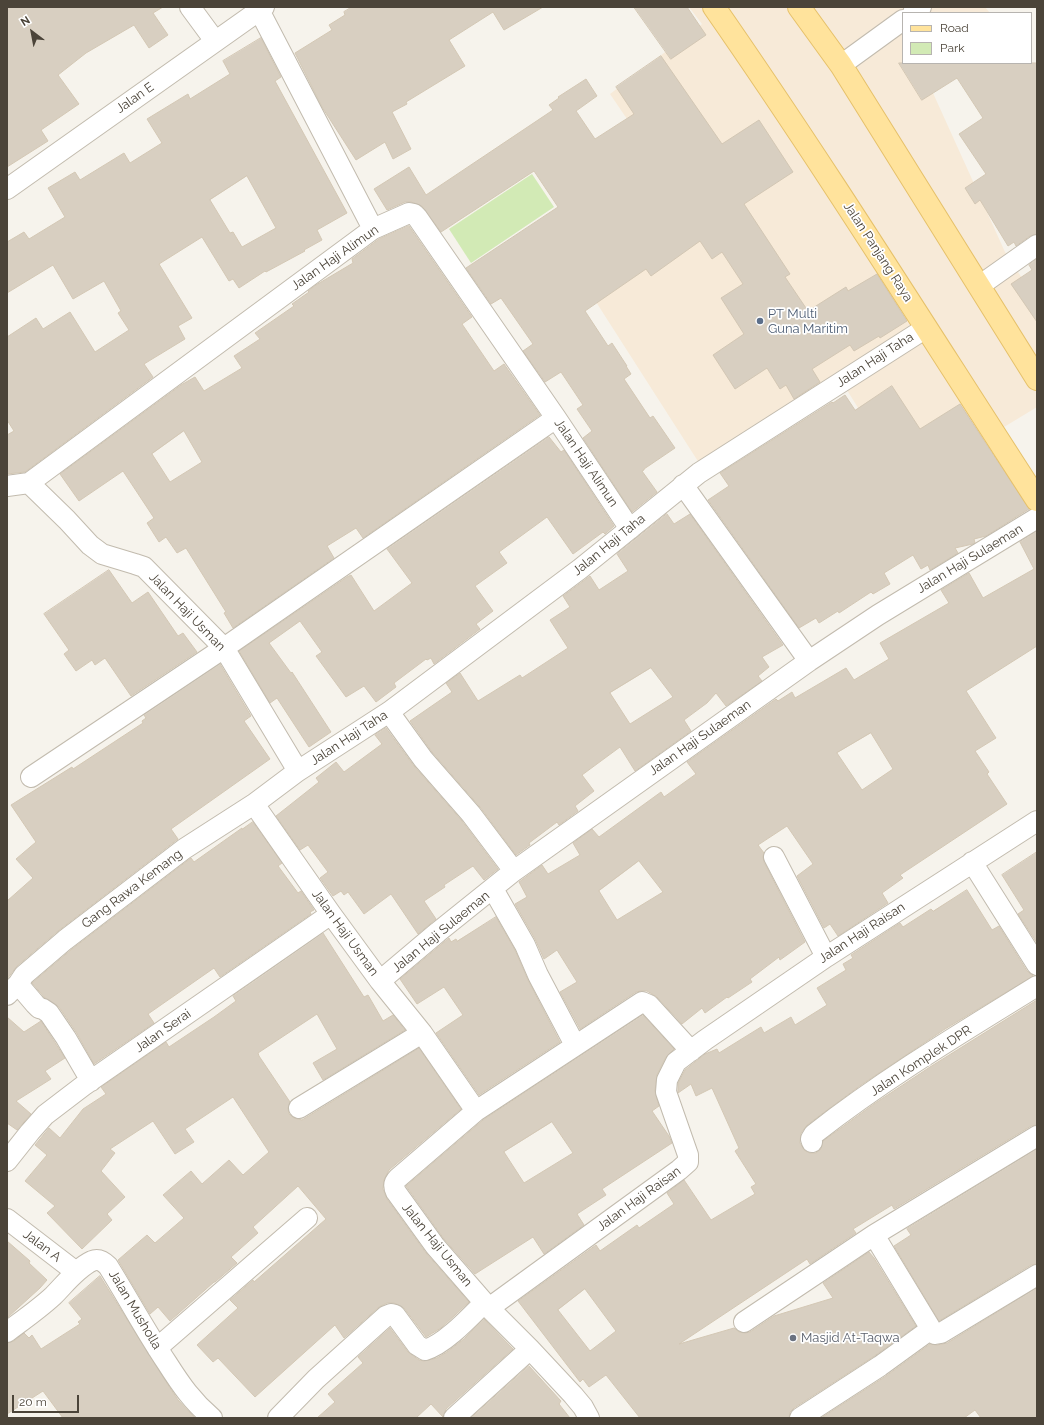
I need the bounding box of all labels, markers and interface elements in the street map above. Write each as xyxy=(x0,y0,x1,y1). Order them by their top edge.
north arrow xyxy=(12,12,52,52)
legend xyxy=(902,12,1032,64)
text: N xyxy=(18,14,32,29)
text: Road xyxy=(940,21,969,35)
text: Park xyxy=(940,41,965,55)
street label: Jalan E xyxy=(113,79,157,117)
street label: Jalan Panjang Raya xyxy=(840,199,916,305)
street label: Jalan Haji Alimun xyxy=(288,222,382,294)
place label: PT Multi Guna Maritim xyxy=(768,306,848,337)
marker: PT Multi Guna Maritim xyxy=(755,316,765,326)
street label: Jalan Haji Taha xyxy=(834,329,916,391)
street label: Jalan Haji Alimun xyxy=(551,416,621,510)
street label: Jalan Haji Taha xyxy=(570,511,648,579)
street label: Jalan Haji Sulaeman xyxy=(914,521,1026,597)
street label: Jalan Haji Usman xyxy=(146,570,228,654)
street label: Jalan Haji Sulaeman xyxy=(646,697,754,779)
street label: Jalan Haji Taha xyxy=(308,707,390,769)
street label: Gang Rawa Kemang xyxy=(79,846,185,932)
street label: Jalan Haji Usman xyxy=(308,887,382,979)
street label: Jalan Haji Sulaeman xyxy=(389,888,493,976)
street label: Jalan Haji Raisan xyxy=(816,899,908,967)
street label: Jalan Serai xyxy=(132,1006,194,1056)
street label: Jalan Komplek DPR xyxy=(867,1022,975,1100)
street label: Jalan Haji Raisan xyxy=(594,1163,684,1235)
street label: Jalan Haji Usman xyxy=(399,1200,475,1290)
street label: Jalan A xyxy=(20,1227,64,1265)
street label: Jalan Musholla xyxy=(105,1268,165,1352)
place label: Masjid At-Taqwa xyxy=(801,1330,900,1346)
marker: Masjid At-Taqwa xyxy=(788,1333,798,1343)
scale bar xyxy=(14,1387,81,1413)
text: 20 m xyxy=(19,1395,47,1409)

